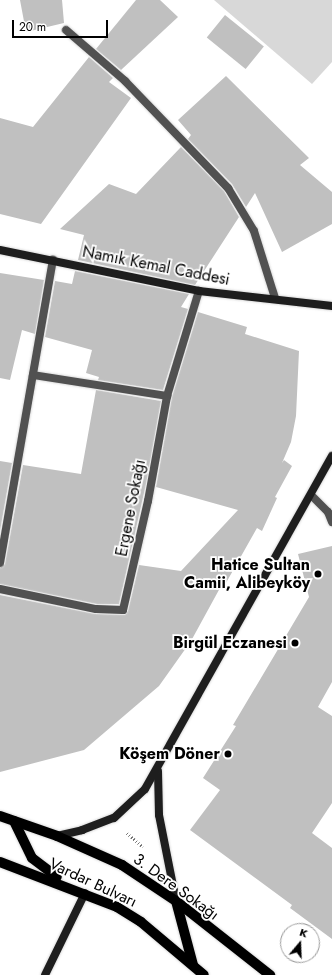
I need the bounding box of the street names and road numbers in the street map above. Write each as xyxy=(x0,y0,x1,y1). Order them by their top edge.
street label: Namık Kemal Caddesi xyxy=(81,242,231,290)
street label: Ergene Sokağı xyxy=(112,458,150,558)
street label: 3. Dere Sokağı xyxy=(129,850,223,924)
street label: Vardar Bulvarı xyxy=(46,854,140,912)

